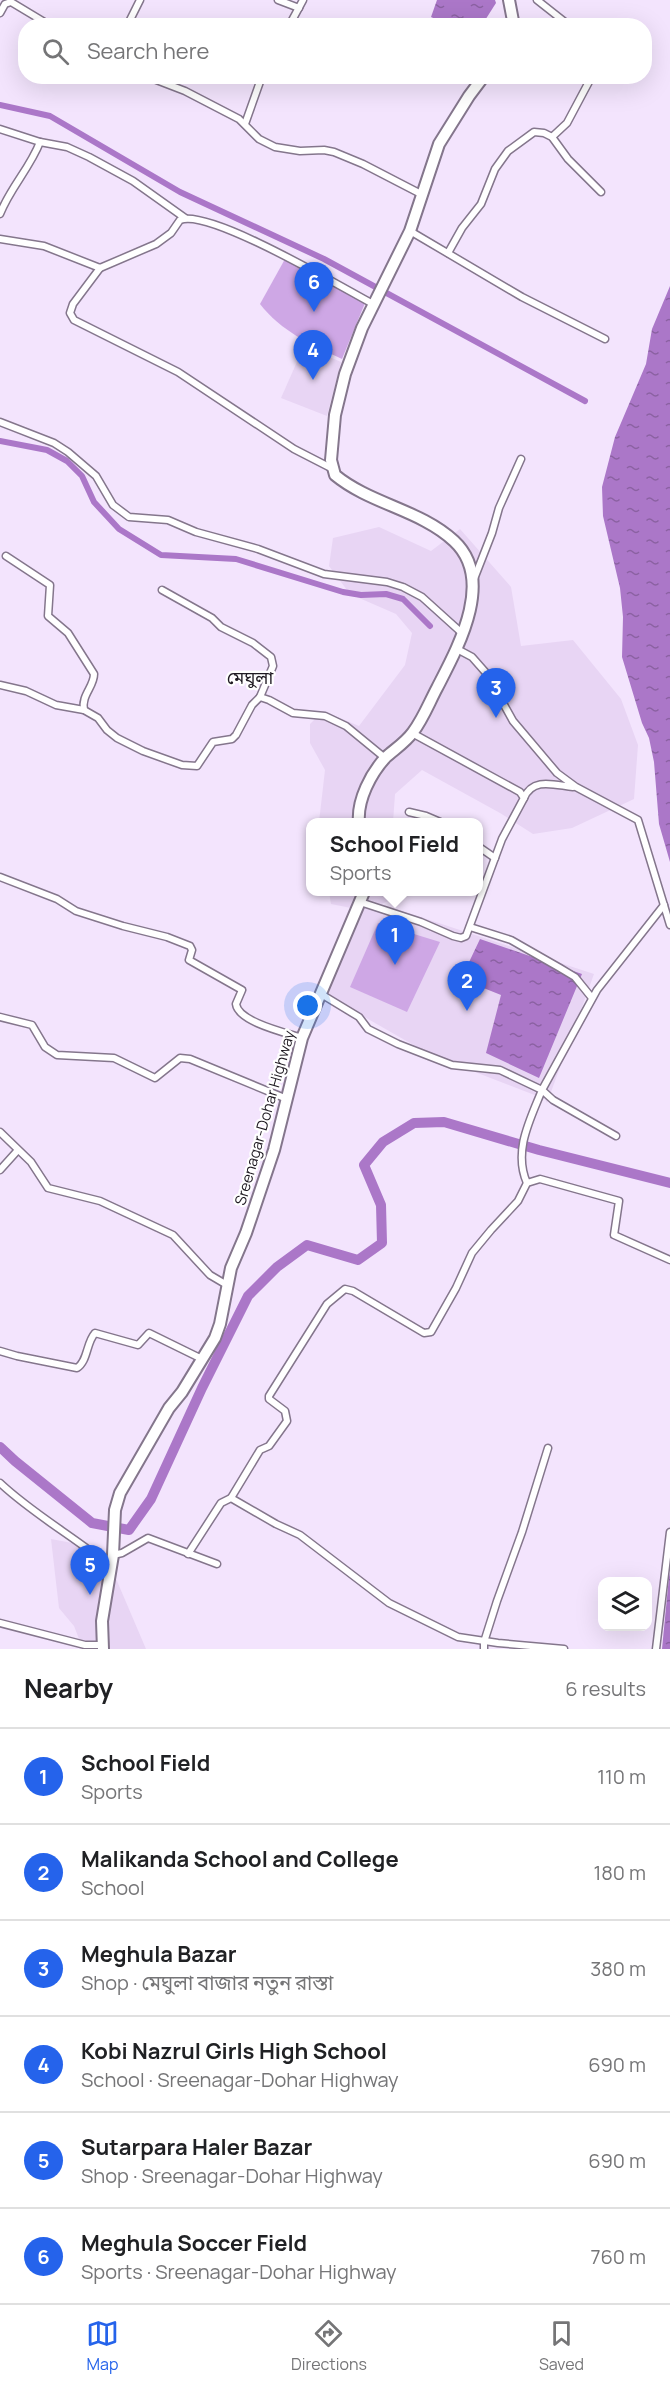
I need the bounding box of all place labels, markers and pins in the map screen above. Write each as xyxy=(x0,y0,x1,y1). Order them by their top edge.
pin: 6 xyxy=(294,262,334,312)
pin: 4 xyxy=(294,330,332,380)
pin: 3 xyxy=(476,668,516,718)
pin: 1 xyxy=(376,916,414,965)
pin: 2 xyxy=(448,962,486,1011)
pin: 5 xyxy=(70,1546,110,1595)

